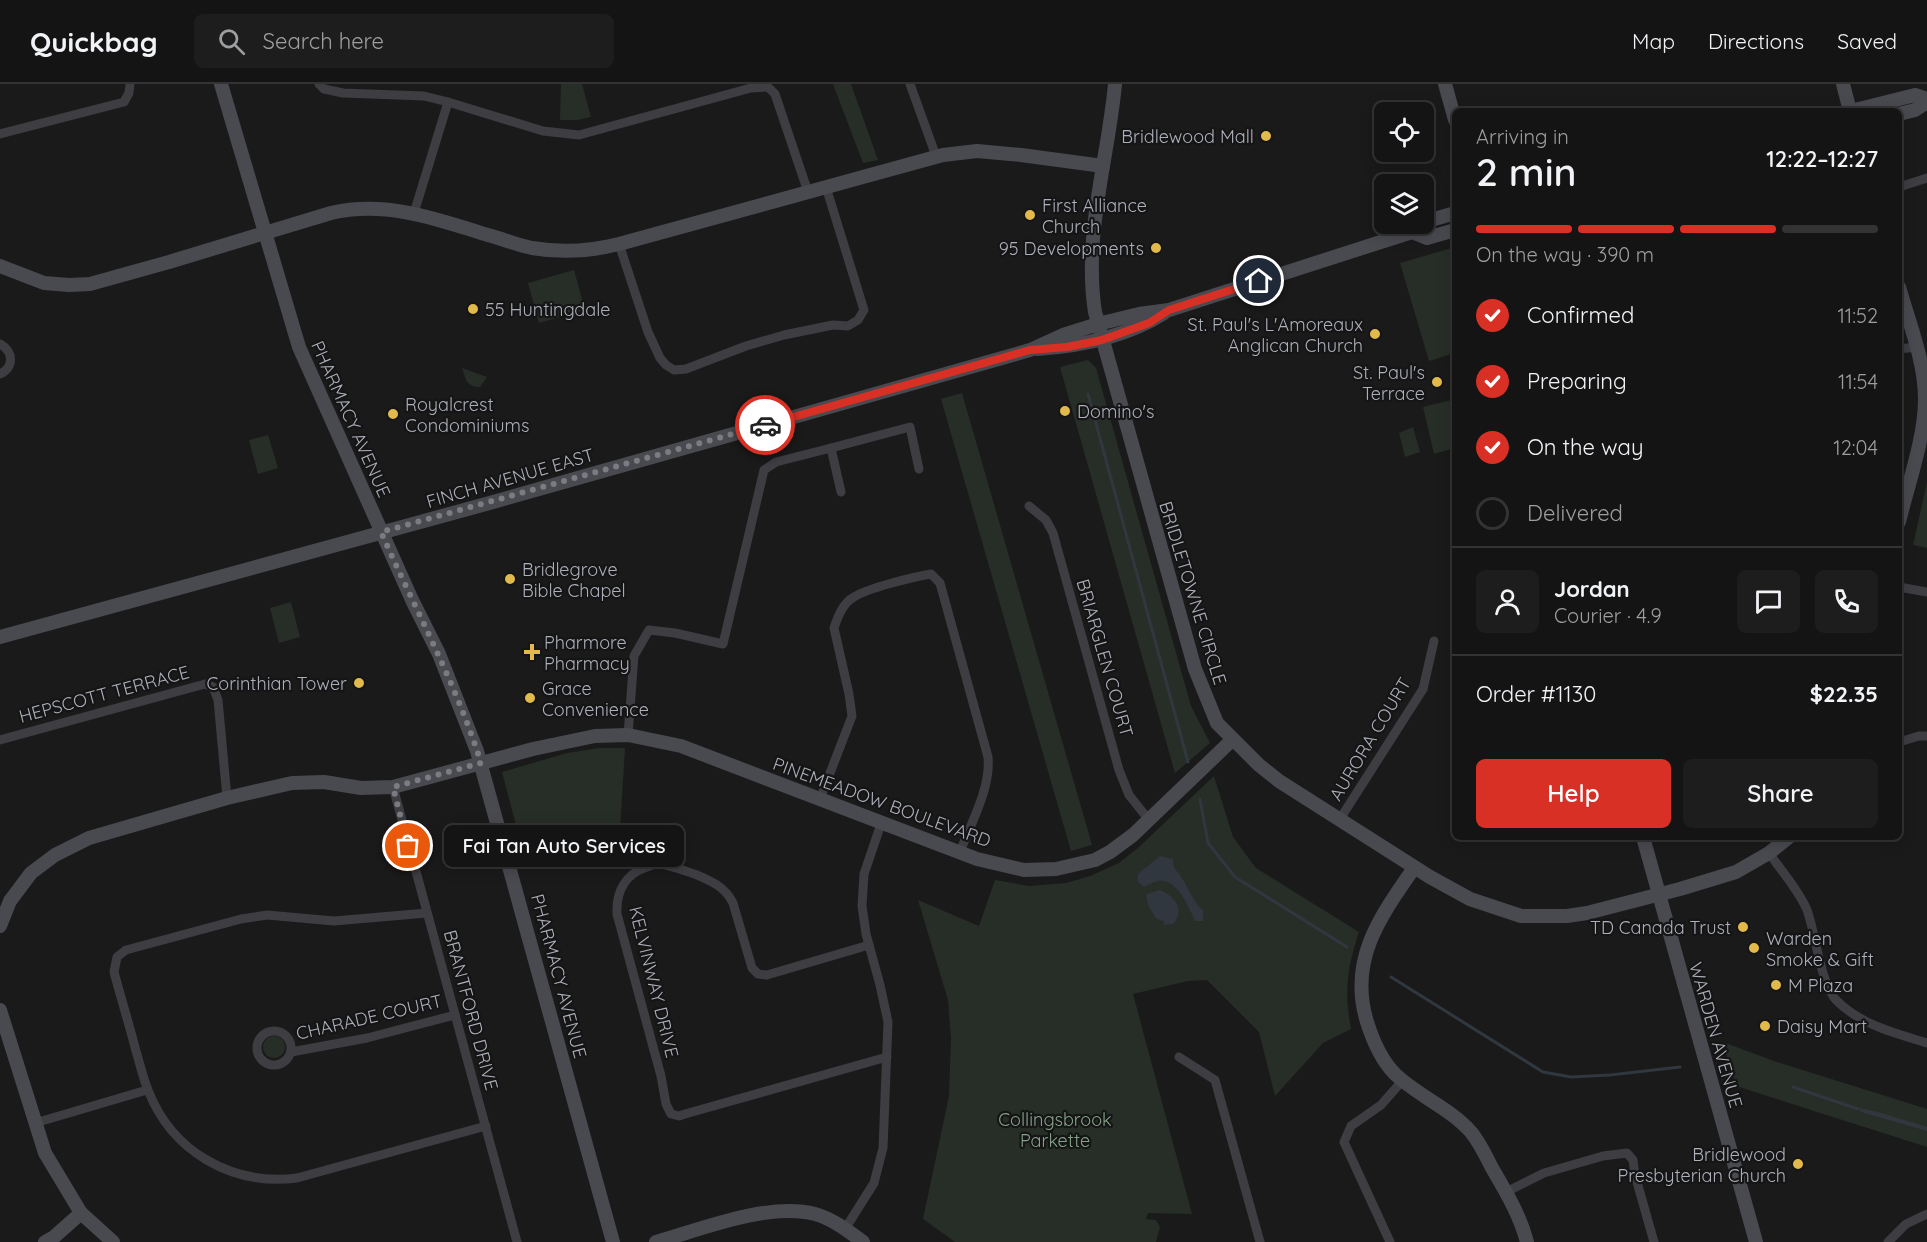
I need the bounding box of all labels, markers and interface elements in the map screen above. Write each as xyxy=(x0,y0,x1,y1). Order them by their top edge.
search box xyxy=(194,14,614,68)
text: Quickbag xyxy=(30,24,158,59)
icon: search xyxy=(215,25,248,58)
text: Search here xyxy=(263,27,384,55)
text: Map xyxy=(1632,28,1675,54)
text: Directions xyxy=(1708,28,1804,54)
text: Saved xyxy=(1837,28,1897,54)
map controls xyxy=(1374,102,1434,234)
button: locate xyxy=(1374,102,1434,162)
text: Arriving in xyxy=(1476,124,1569,149)
place label: Bridlewood Mall xyxy=(1121,125,1254,148)
marker: Bridlewood Mall xyxy=(1259,129,1273,143)
text: 12:22–12:27 xyxy=(1766,145,1878,173)
text: 2 min xyxy=(1476,147,1577,196)
button: layers xyxy=(1374,174,1434,234)
place label: First Alliance Church xyxy=(1042,194,1147,238)
marker: First Alliance Church xyxy=(1023,208,1037,222)
place label: 95 Developments xyxy=(999,237,1144,260)
marker: 95 Developments xyxy=(1149,241,1163,255)
text: On the way · 390 m xyxy=(1476,242,1654,267)
pin xyxy=(1233,255,1284,306)
icon: home xyxy=(1242,264,1275,297)
place label: 55 Huntingdale xyxy=(485,298,610,321)
icon: check xyxy=(1476,299,1509,332)
text: Confirmed xyxy=(1527,301,1634,329)
marker: 55 Huntingdale xyxy=(466,302,480,316)
text: 11:52 xyxy=(1837,303,1878,328)
place label: St. Paul's L'Amoreaux Anglican Church xyxy=(1188,313,1363,357)
marker: St. Paul's L'Amoreaux Anglican Church xyxy=(1368,327,1382,341)
street label: PHARMACY AVENUE xyxy=(306,337,396,501)
place label: St. Paul's Terrace xyxy=(1353,361,1425,405)
icon: check xyxy=(1476,365,1509,398)
text: Preparing xyxy=(1527,367,1627,395)
text: 11:54 xyxy=(1838,369,1878,394)
marker: St. Paul's Terrace xyxy=(1430,375,1444,389)
place label: Royalcrest Condominiums xyxy=(405,393,529,437)
courier xyxy=(735,395,795,455)
place label: Domino's xyxy=(1077,400,1154,423)
marker: Domino's xyxy=(1058,404,1072,418)
marker: Royalcrest Condominiums xyxy=(386,407,400,421)
icon: car xyxy=(749,409,782,442)
icon: check xyxy=(1476,431,1509,464)
text: On the way xyxy=(1527,433,1643,461)
text: 12:04 xyxy=(1833,435,1878,460)
street label: FINCH AVENUE EAST xyxy=(423,443,597,513)
street label: BRIDLETOWNE CIRCLE xyxy=(1154,499,1232,687)
text: Delivered xyxy=(1527,499,1623,527)
place label: Bridlegrove Bible Chapel xyxy=(522,558,626,602)
button: person xyxy=(1476,570,1539,633)
button: chat xyxy=(1737,570,1800,633)
button: phone xyxy=(1815,570,1878,633)
marker: Bridlegrove Bible Chapel xyxy=(503,572,517,586)
text: Jordan xyxy=(1554,575,1630,603)
street label: BRIARGLEN COURT xyxy=(1071,576,1139,740)
text: Courier · 4.9 xyxy=(1554,603,1662,628)
place label: Pharmore Pharmacy xyxy=(544,631,630,675)
marker: Pharmore Pharmacy xyxy=(525,645,539,659)
street label: HEPSCOTT TERRACE xyxy=(16,660,192,728)
place label: Corinthian Tower xyxy=(207,672,347,695)
street label: AURORA COURT xyxy=(1324,673,1416,805)
marker: Corinthian Tower xyxy=(352,676,366,690)
place label: Grace Convenience xyxy=(542,677,649,721)
text: Order #1130 xyxy=(1476,680,1596,708)
text: $22.35 xyxy=(1810,680,1878,708)
marker: Grace Convenience xyxy=(523,691,537,705)
street label: PINEMEADOW BOULEVARD xyxy=(770,752,994,852)
button: Help xyxy=(1476,759,1671,828)
button: Share xyxy=(1683,759,1878,828)
pin xyxy=(382,820,433,871)
callout: Fai Tan Auto Services xyxy=(444,825,684,867)
icon: bag xyxy=(391,829,424,862)
text: Fai Tan Auto Services xyxy=(462,833,666,858)
street label: PHARMACY AVENUE xyxy=(526,891,592,1061)
street label: KELVINWAY DRIVE xyxy=(624,904,684,1060)
place label: TD Canada Trust xyxy=(1590,916,1731,939)
marker: TD Canada Trust xyxy=(1736,920,1750,934)
street label: BRANTFORD DRIVE xyxy=(439,927,503,1093)
place label: Warden Smoke & Gift xyxy=(1766,927,1874,971)
marker: Warden Smoke & Gift xyxy=(1747,941,1761,955)
street label: WARDEN AVENUE xyxy=(1684,960,1748,1110)
place label: M Plaza xyxy=(1788,974,1853,997)
marker: M Plaza xyxy=(1769,978,1783,992)
street label: CHARADE COURT xyxy=(294,989,444,1045)
place label: Daisy Mart xyxy=(1777,1015,1867,1038)
marker: Daisy Mart xyxy=(1758,1019,1772,1033)
park label: Collingsbrook Parkette xyxy=(998,1108,1112,1152)
place label: Bridlewood Presbyterian Church xyxy=(1618,1143,1786,1187)
marker: Bridlewood Presbyterian Church xyxy=(1791,1157,1805,1171)

